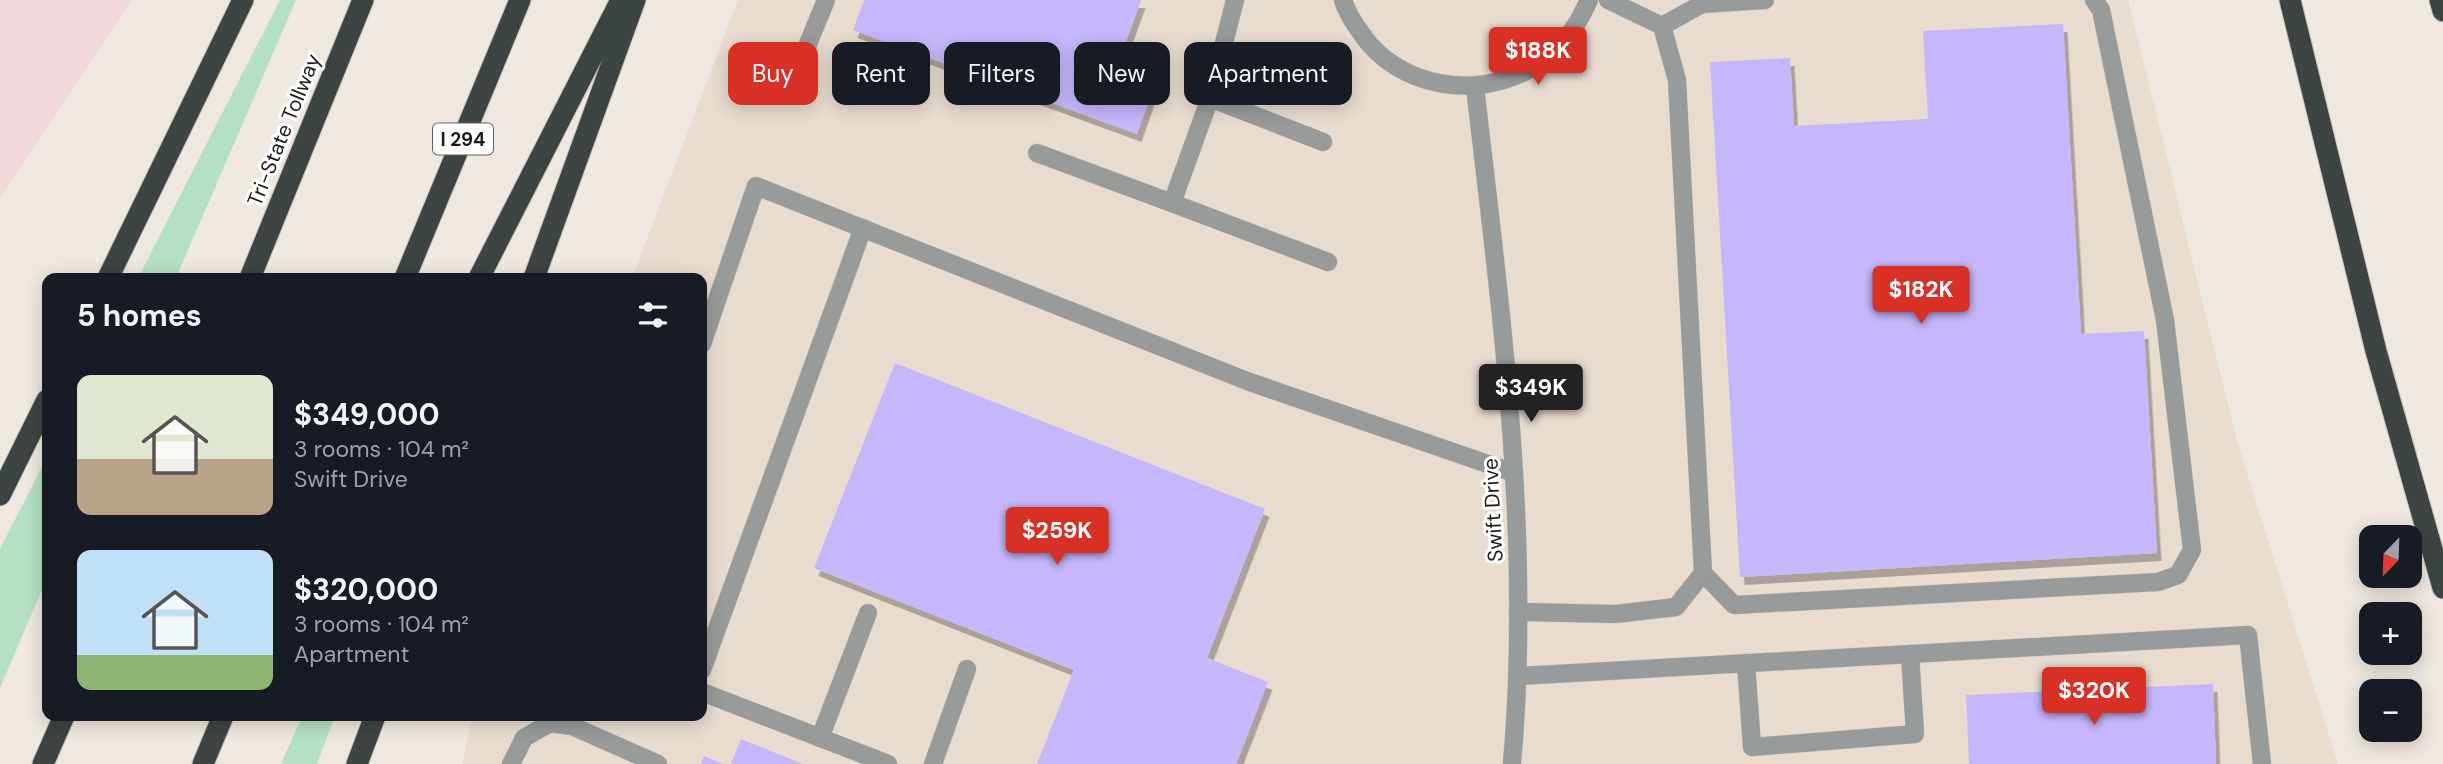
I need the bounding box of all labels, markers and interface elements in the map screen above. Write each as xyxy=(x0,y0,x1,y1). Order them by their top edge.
pin: $188K xyxy=(1489,28,1587,87)
text: $188K xyxy=(1505,35,1571,65)
chip: Buy xyxy=(728,42,818,105)
chip: Rent xyxy=(832,42,930,105)
chip: Filters xyxy=(944,42,1060,105)
chip: New xyxy=(1074,42,1170,105)
chip: Apartment xyxy=(1184,42,1352,105)
street label: Tri-State Tollway xyxy=(241,49,327,210)
road number: I 294 xyxy=(433,124,493,154)
pin: $182K xyxy=(1872,266,1970,326)
text: $182K xyxy=(1889,274,1953,304)
text: 5 homes xyxy=(77,296,202,335)
icon: filters xyxy=(634,296,672,334)
pin: $349K xyxy=(1482,364,1580,424)
text: $349K xyxy=(1495,372,1567,402)
text: $349,000 xyxy=(294,395,440,434)
icon: home xyxy=(133,403,217,487)
text: 3 rooms · 104 m² xyxy=(294,434,469,464)
street label: Swift Drive xyxy=(1476,457,1510,563)
text: Swift Drive xyxy=(294,464,408,494)
pin: $259K xyxy=(1008,508,1106,567)
text: $259K xyxy=(1022,515,1092,545)
north arrow xyxy=(2359,525,2422,588)
map controls xyxy=(2359,525,2422,742)
text: $320,000 xyxy=(294,570,438,609)
icon: home xyxy=(133,578,217,662)
button: + xyxy=(2359,602,2422,665)
text: 3 rooms · 104 m² xyxy=(294,609,469,639)
text: Apartment xyxy=(294,639,409,669)
pin: $320K xyxy=(2045,668,2143,727)
text: $320K xyxy=(2058,675,2130,705)
button: − xyxy=(2359,679,2422,742)

